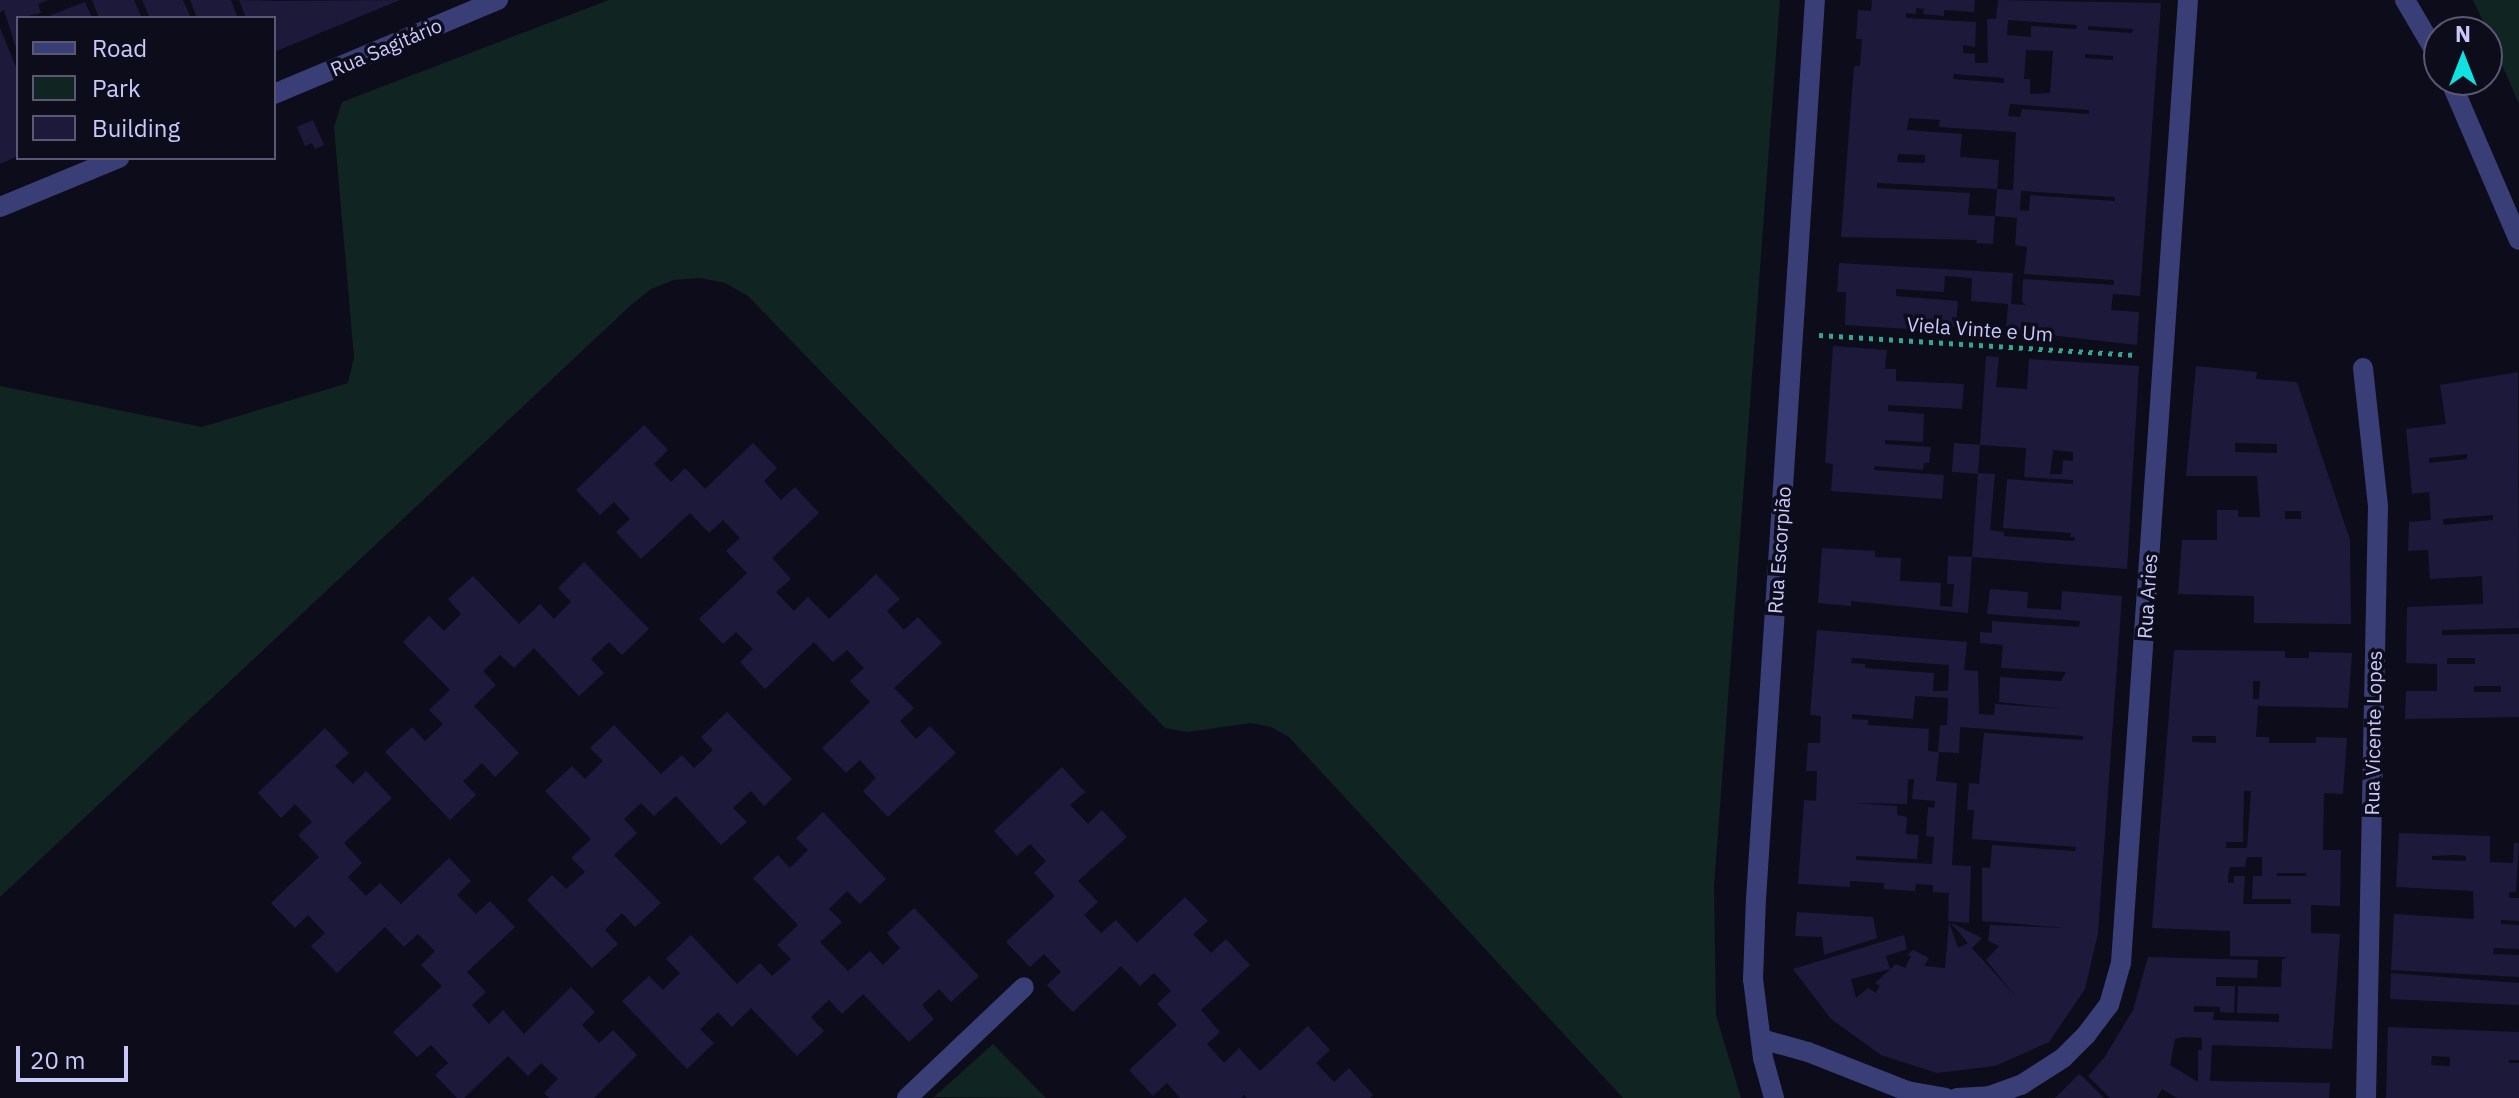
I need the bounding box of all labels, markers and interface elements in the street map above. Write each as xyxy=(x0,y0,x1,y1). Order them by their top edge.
street label: Rua Sagitário xyxy=(327,13,445,81)
legend xyxy=(16,16,276,160)
north arrow xyxy=(2423,16,2503,96)
text: N xyxy=(2455,19,2471,48)
text: Road xyxy=(92,32,147,64)
text: Park xyxy=(92,72,141,104)
text: Building xyxy=(92,112,180,144)
street label: Viela Vinte e Um xyxy=(1906,312,2054,346)
street label: Rua Escorpião xyxy=(1763,485,1795,615)
street label: Rua Aries xyxy=(2132,553,2162,639)
street label: Rua Vicente Lopes xyxy=(2360,650,2386,816)
scale bar xyxy=(20,1030,132,1080)
text: 20 m xyxy=(30,1044,85,1076)

